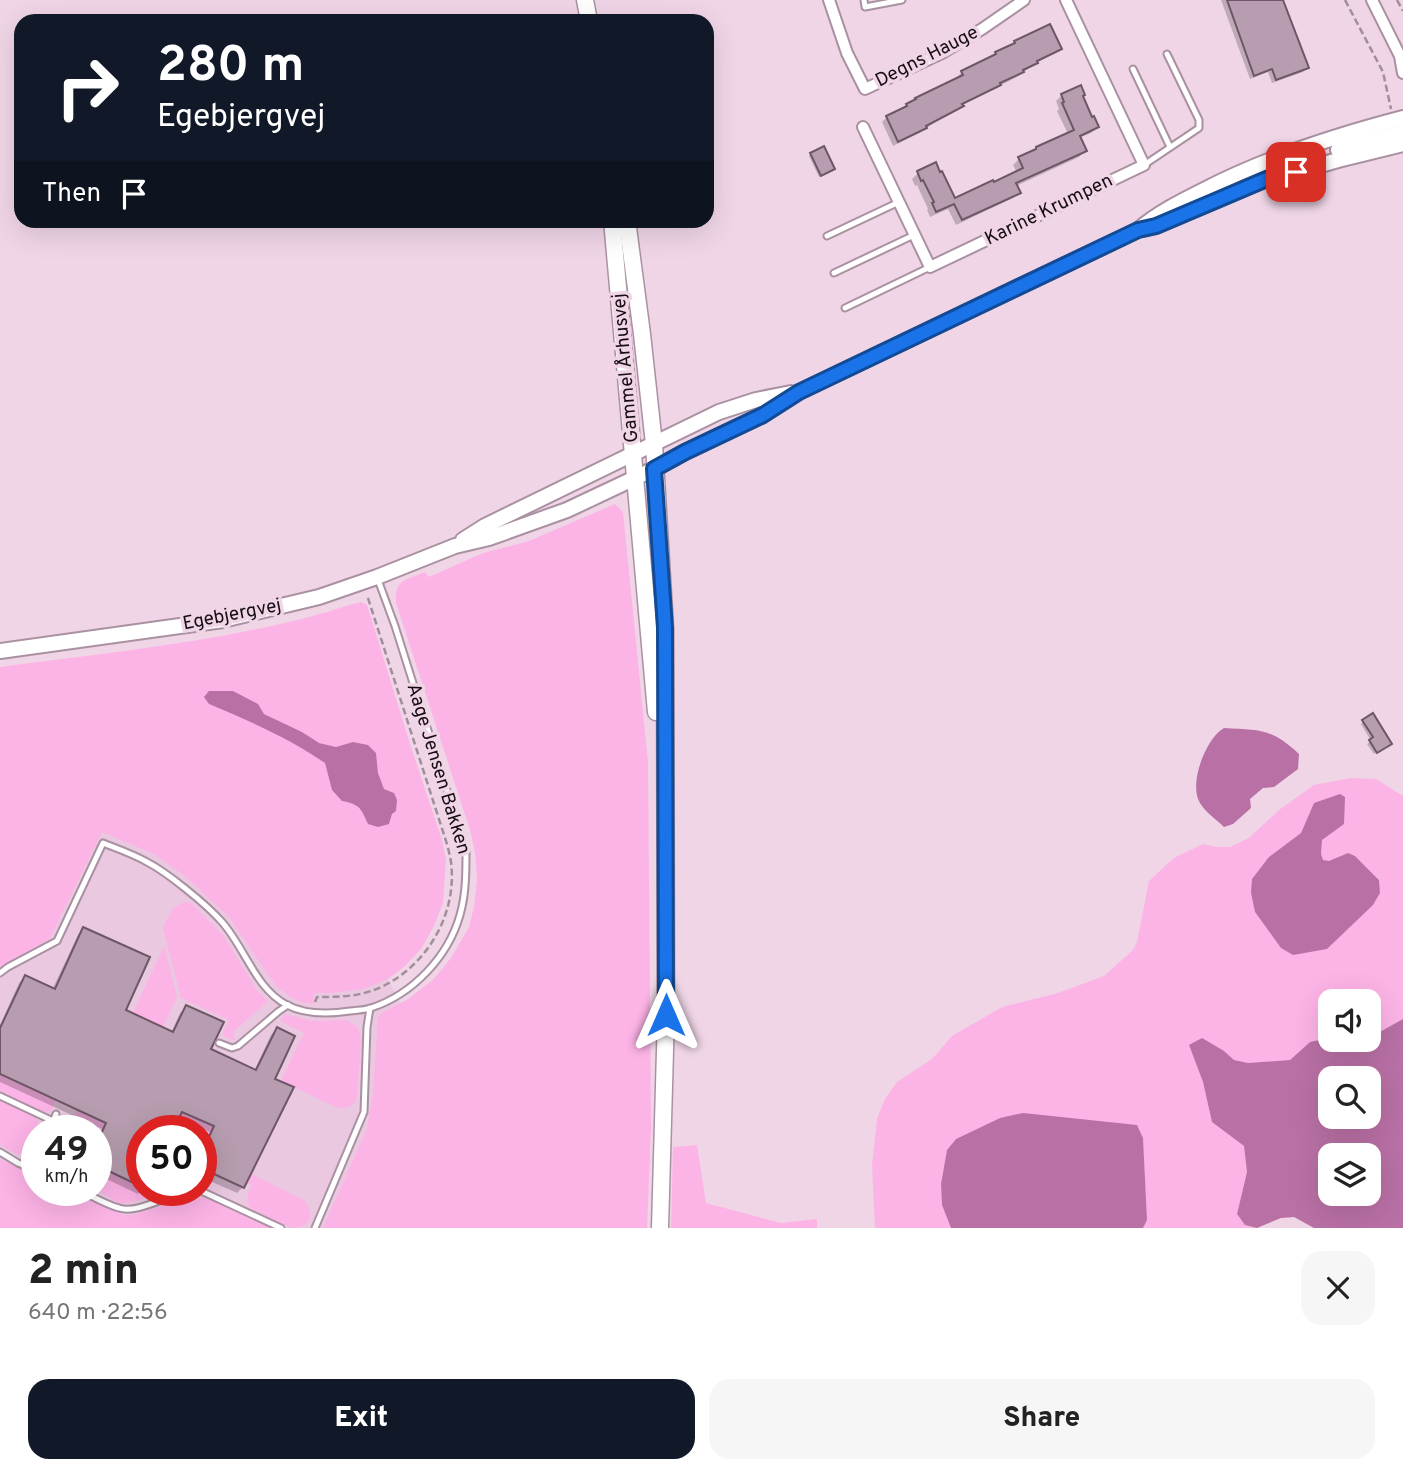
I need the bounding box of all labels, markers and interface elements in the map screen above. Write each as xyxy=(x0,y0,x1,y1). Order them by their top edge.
street label: Degns Hauge xyxy=(871,21,983,93)
text: 280 m xyxy=(157,37,304,99)
icon: right xyxy=(42,42,133,133)
text: Egebjergvej xyxy=(157,98,325,138)
pin xyxy=(1266,142,1326,202)
icon: arrive xyxy=(1277,153,1315,191)
street label: Karine Krumpen xyxy=(981,169,1117,251)
icon: arrive xyxy=(115,175,153,213)
text: Then xyxy=(42,178,101,211)
street label: Gammel Århusvej xyxy=(608,292,644,444)
street label: Egebjergvej xyxy=(181,594,283,636)
street label: Aage Jensen Bakken xyxy=(401,681,475,857)
position arrow xyxy=(629,978,703,1052)
map controls xyxy=(1318,989,1381,1206)
button: sound xyxy=(1318,989,1381,1052)
button: search xyxy=(1318,1066,1381,1129)
speed limit sign: 50 xyxy=(126,1115,217,1206)
text: 49 xyxy=(44,1129,89,1173)
button: layers xyxy=(1318,1143,1381,1206)
text: km/h xyxy=(45,1166,88,1189)
text: 2 min xyxy=(28,1246,139,1299)
button: close xyxy=(1301,1251,1375,1325)
text: 640 m · 22:56 xyxy=(28,1299,168,1328)
button: Exit xyxy=(28,1379,695,1459)
button: Share xyxy=(709,1379,1375,1459)

